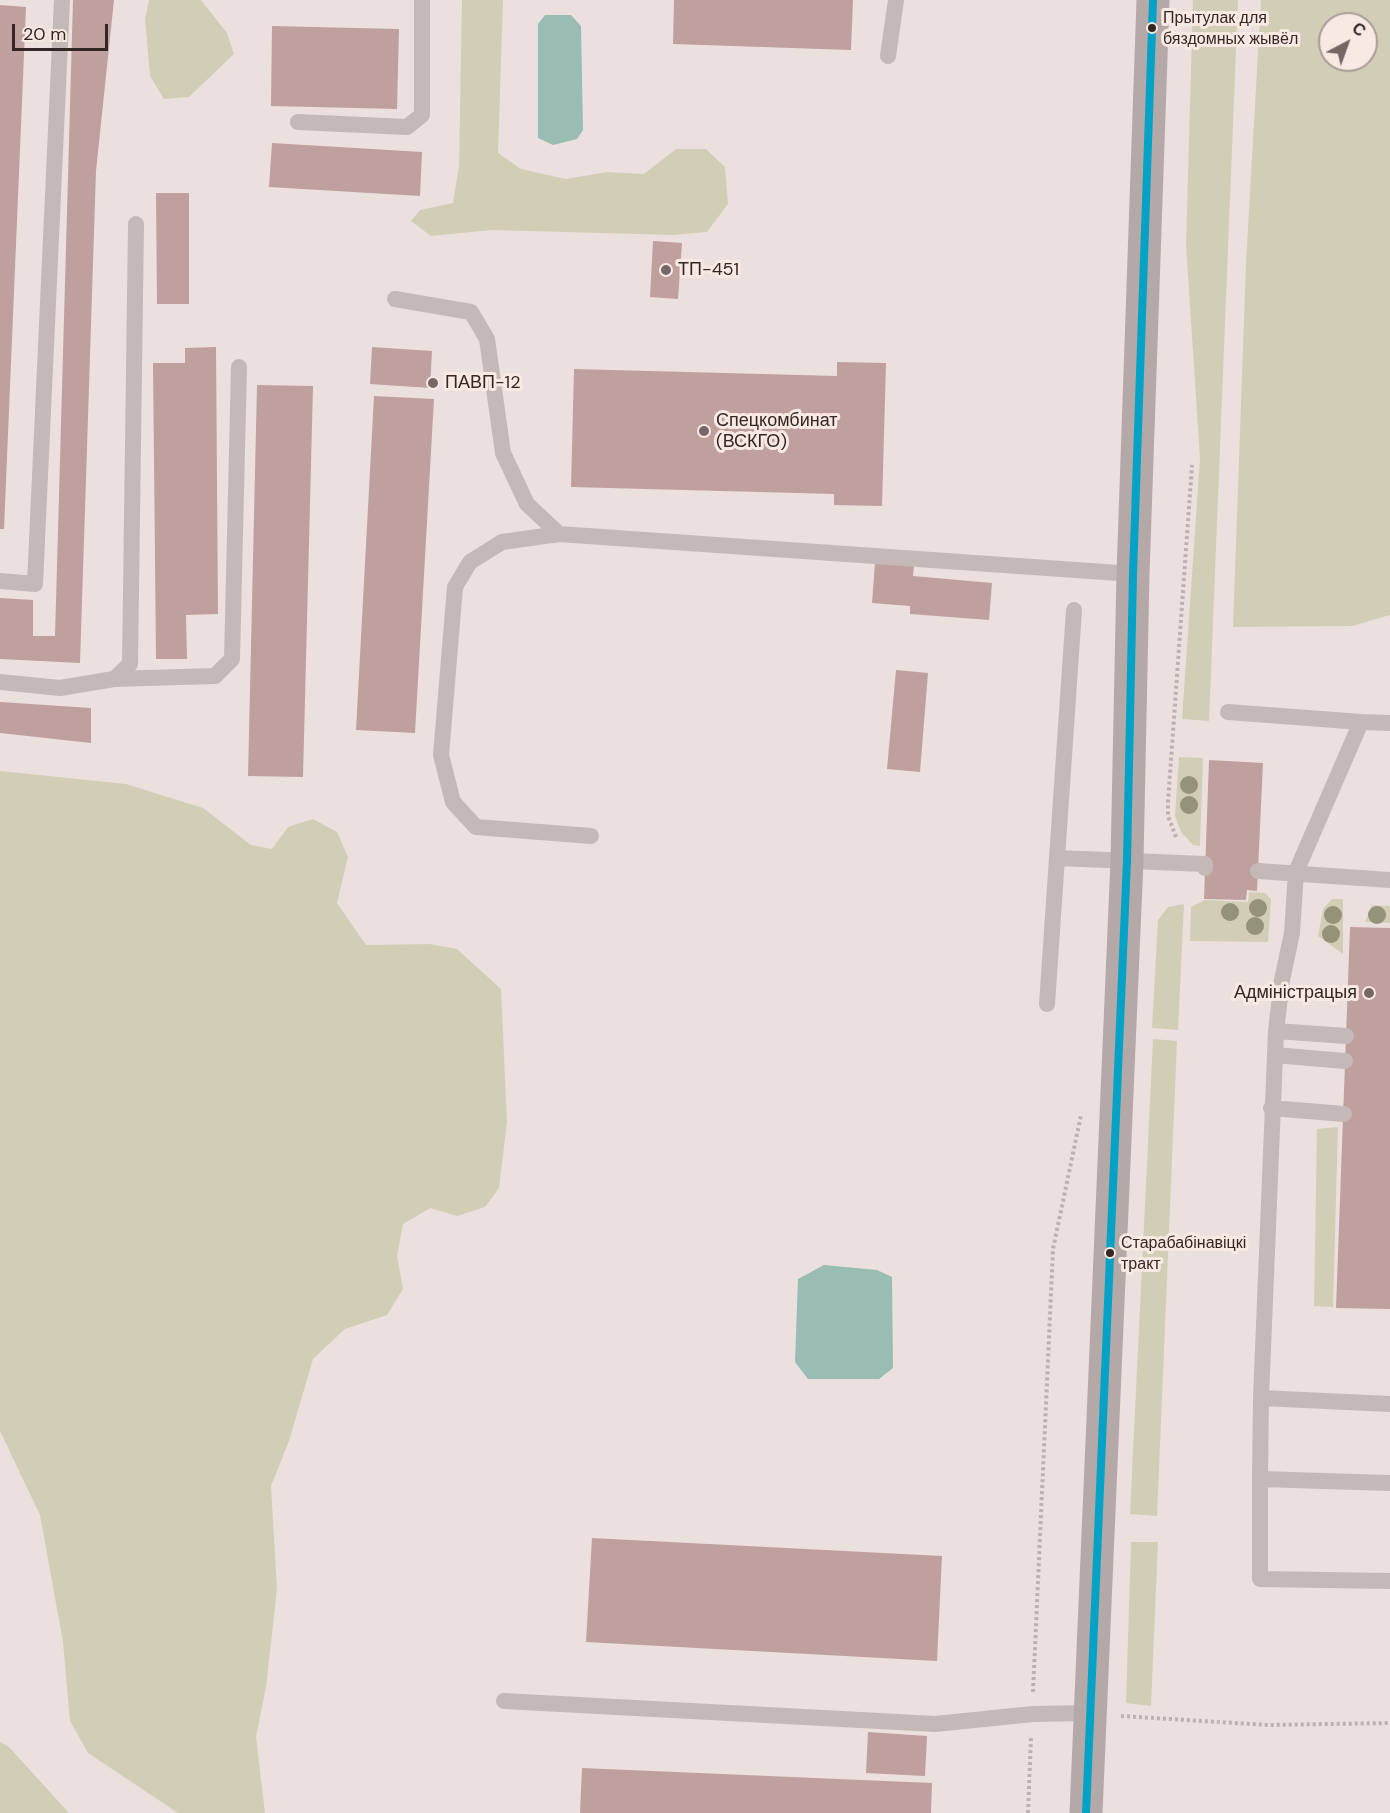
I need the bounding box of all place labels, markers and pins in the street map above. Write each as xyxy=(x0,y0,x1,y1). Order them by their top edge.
place label: Прытулак для бяздомных жывёл xyxy=(1163,9,1298,47)
marker: Прытулак для бяздомных жывёл xyxy=(1146,22,1158,34)
place label: ТП-451 xyxy=(678,259,739,281)
marker: ТП-451 xyxy=(659,263,673,277)
place label: ПАВП-12 xyxy=(445,372,521,394)
marker: ПАВП-12 xyxy=(426,376,440,390)
place label: Спецкомбинат (ВСКГО) xyxy=(716,410,837,452)
marker: Спецкомбинат (ВСКГО) xyxy=(697,424,711,438)
place label: Адміністрацыя xyxy=(1234,982,1357,1004)
marker: Адміністрацыя xyxy=(1362,986,1376,1000)
place label: Старабабінавіцкі тракт xyxy=(1121,1234,1246,1272)
marker: Старабабінавіцкі тракт xyxy=(1104,1247,1116,1259)

